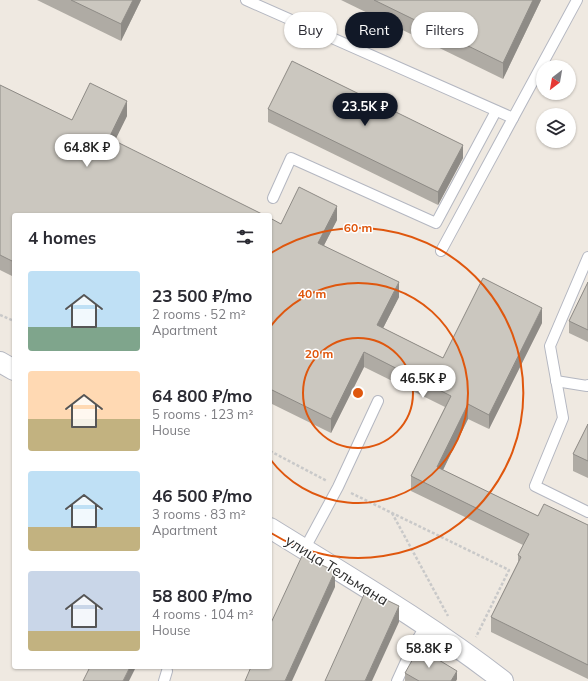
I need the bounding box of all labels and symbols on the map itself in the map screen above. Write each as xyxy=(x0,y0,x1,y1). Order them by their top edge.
north arrow xyxy=(536,60,576,100)
pin: 23.5K ₽ xyxy=(328,93,402,127)
pin: 64.8K ₽ xyxy=(50,134,124,168)
text: 60 m xyxy=(344,220,372,235)
text: 40 m xyxy=(298,286,326,301)
text: 20 m xyxy=(305,346,333,361)
pin: 46.5K ₽ xyxy=(386,365,460,399)
centre of rings xyxy=(351,386,365,400)
street label: улица Тельмана xyxy=(282,531,392,609)
pin: 58.8K ₽ xyxy=(392,635,466,669)

